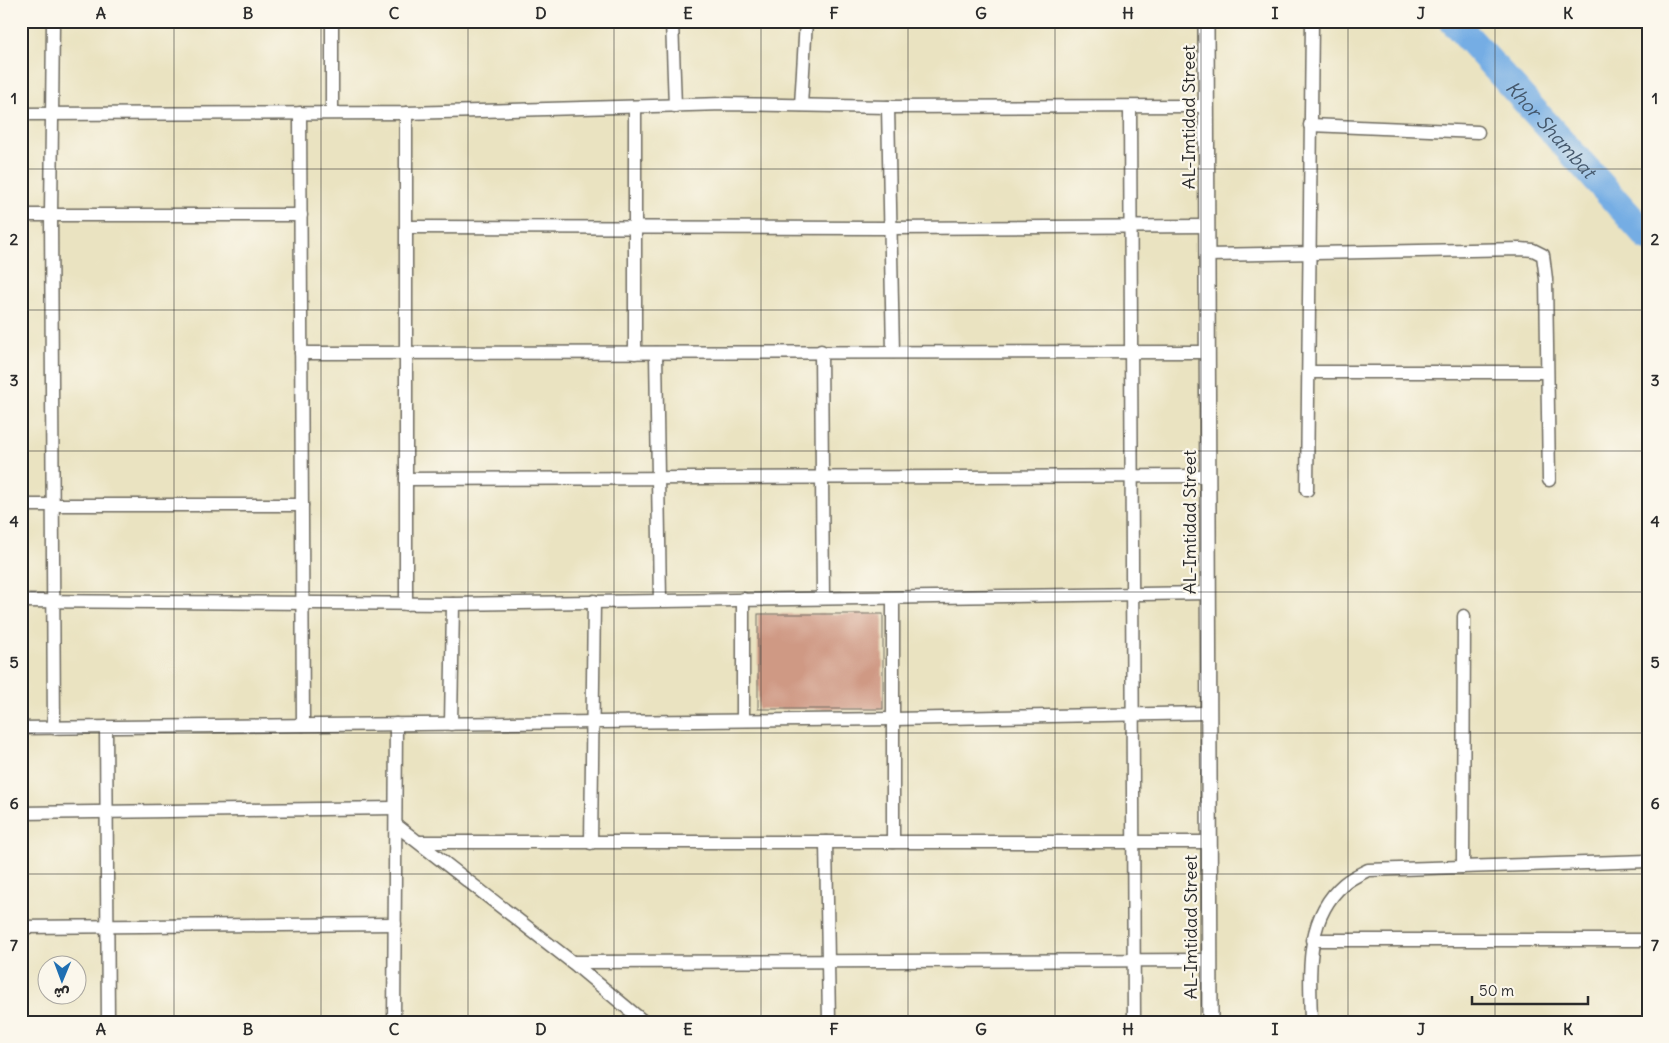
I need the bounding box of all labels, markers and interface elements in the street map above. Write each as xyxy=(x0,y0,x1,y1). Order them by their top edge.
text: A xyxy=(96,3,106,23)
text: B xyxy=(243,3,254,23)
text: C xyxy=(389,3,400,23)
text: D xyxy=(535,3,547,23)
text: E xyxy=(683,3,693,23)
text: F xyxy=(829,3,839,23)
text: G xyxy=(975,3,987,23)
text: H xyxy=(1122,3,1134,23)
text: I xyxy=(1272,3,1279,23)
text: J xyxy=(1417,3,1426,23)
text: K xyxy=(1563,3,1573,23)
street label: AL-Imtidad Street xyxy=(1177,45,1200,189)
water label: Khor Shambat xyxy=(1501,76,1603,185)
text: 1 xyxy=(11,88,17,108)
text: 1 xyxy=(1652,88,1658,108)
text: 2 xyxy=(10,229,19,249)
text: 2 xyxy=(1651,229,1660,249)
text: 3 xyxy=(9,370,19,390)
text: 3 xyxy=(1650,370,1660,390)
street label: AL-Imtidad Street xyxy=(1178,450,1201,594)
text: 4 xyxy=(9,511,19,531)
text: 4 xyxy=(1650,511,1660,531)
text: 5 xyxy=(9,652,19,672)
text: 5 xyxy=(1650,652,1660,672)
text: 6 xyxy=(9,793,19,813)
text: 6 xyxy=(1650,793,1660,813)
street label: AL-Imtidad Street xyxy=(1179,855,1202,999)
text: 7 xyxy=(10,935,18,955)
text: 7 xyxy=(1651,935,1659,955)
north arrow xyxy=(38,956,88,1006)
scale bar xyxy=(1472,973,1588,1005)
text: 50 m xyxy=(1479,981,1514,1000)
text: ش xyxy=(54,984,70,1002)
text: A xyxy=(96,1019,106,1039)
text: B xyxy=(243,1019,254,1039)
text: C xyxy=(389,1019,400,1039)
text: D xyxy=(535,1019,547,1039)
text: E xyxy=(683,1019,693,1039)
text: F xyxy=(829,1019,839,1039)
text: G xyxy=(975,1019,987,1039)
text: H xyxy=(1122,1019,1134,1039)
text: I xyxy=(1272,1019,1279,1039)
text: J xyxy=(1417,1019,1426,1039)
text: K xyxy=(1563,1019,1573,1039)

